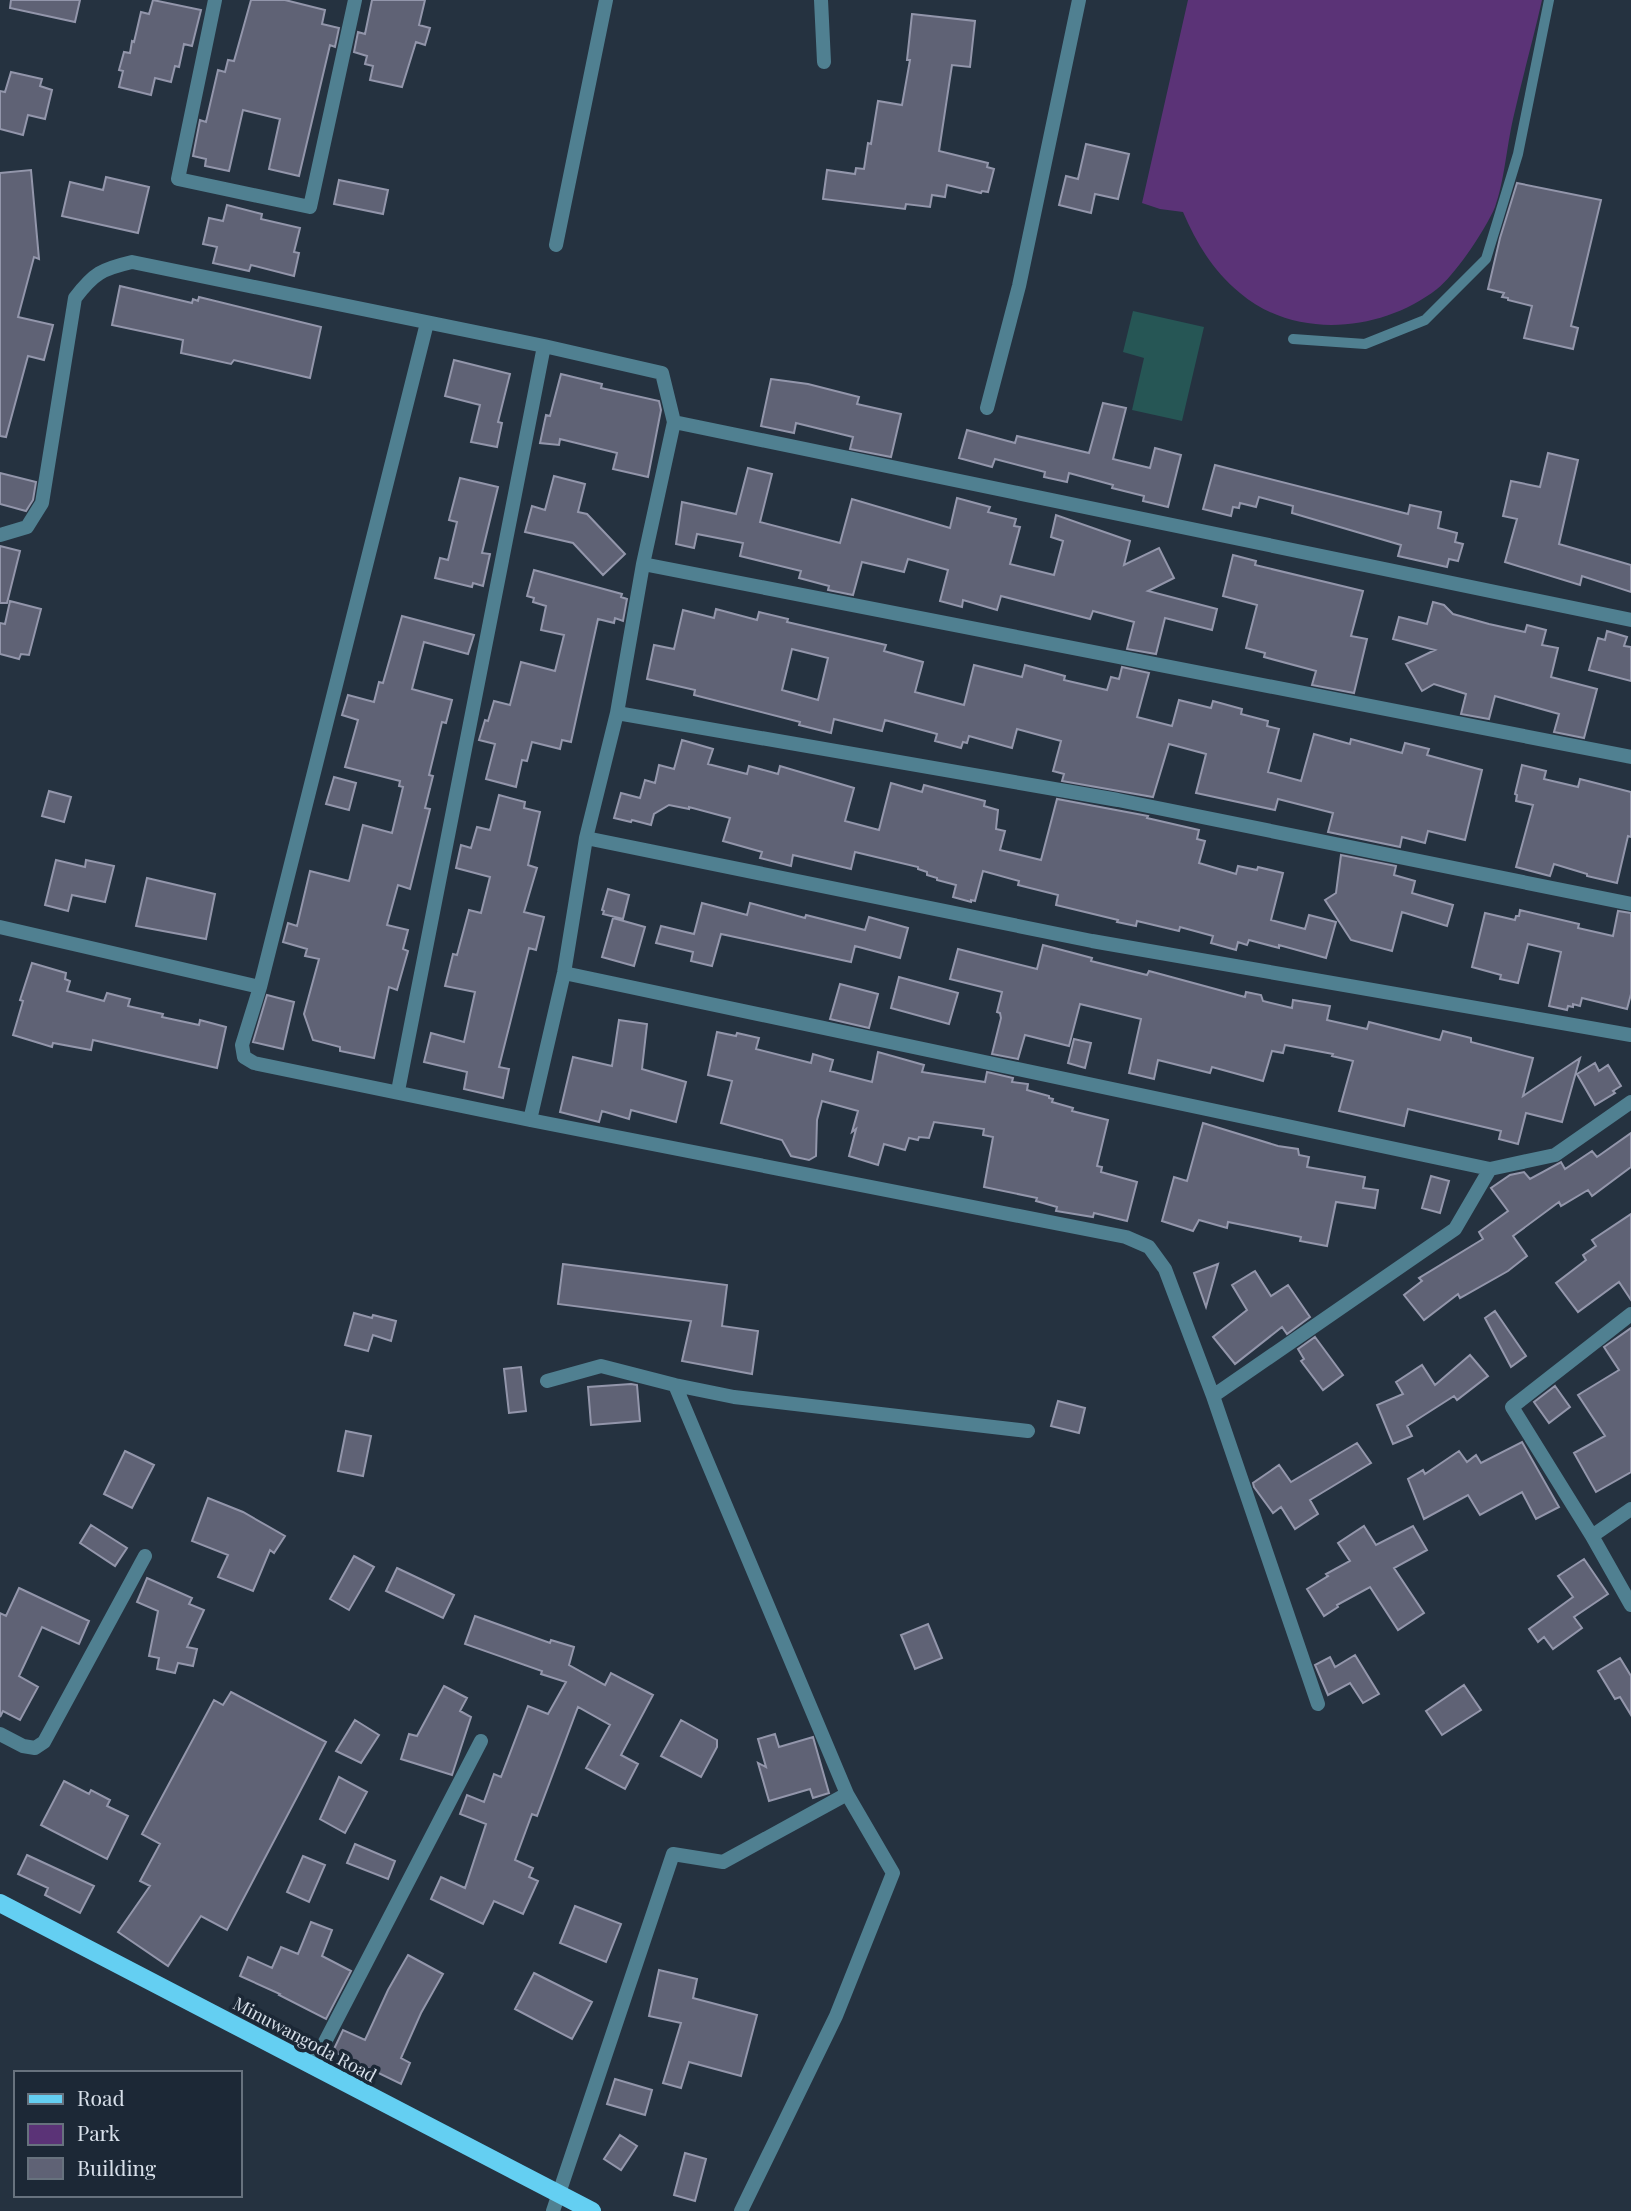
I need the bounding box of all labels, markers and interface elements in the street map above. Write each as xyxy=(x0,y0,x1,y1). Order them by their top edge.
street label: Minuwangoda Road xyxy=(229,1991,381,2087)
legend xyxy=(14,2071,242,2197)
text: Road xyxy=(77,2083,125,2111)
text: Park xyxy=(77,2118,121,2146)
text: Building xyxy=(77,2153,156,2181)

